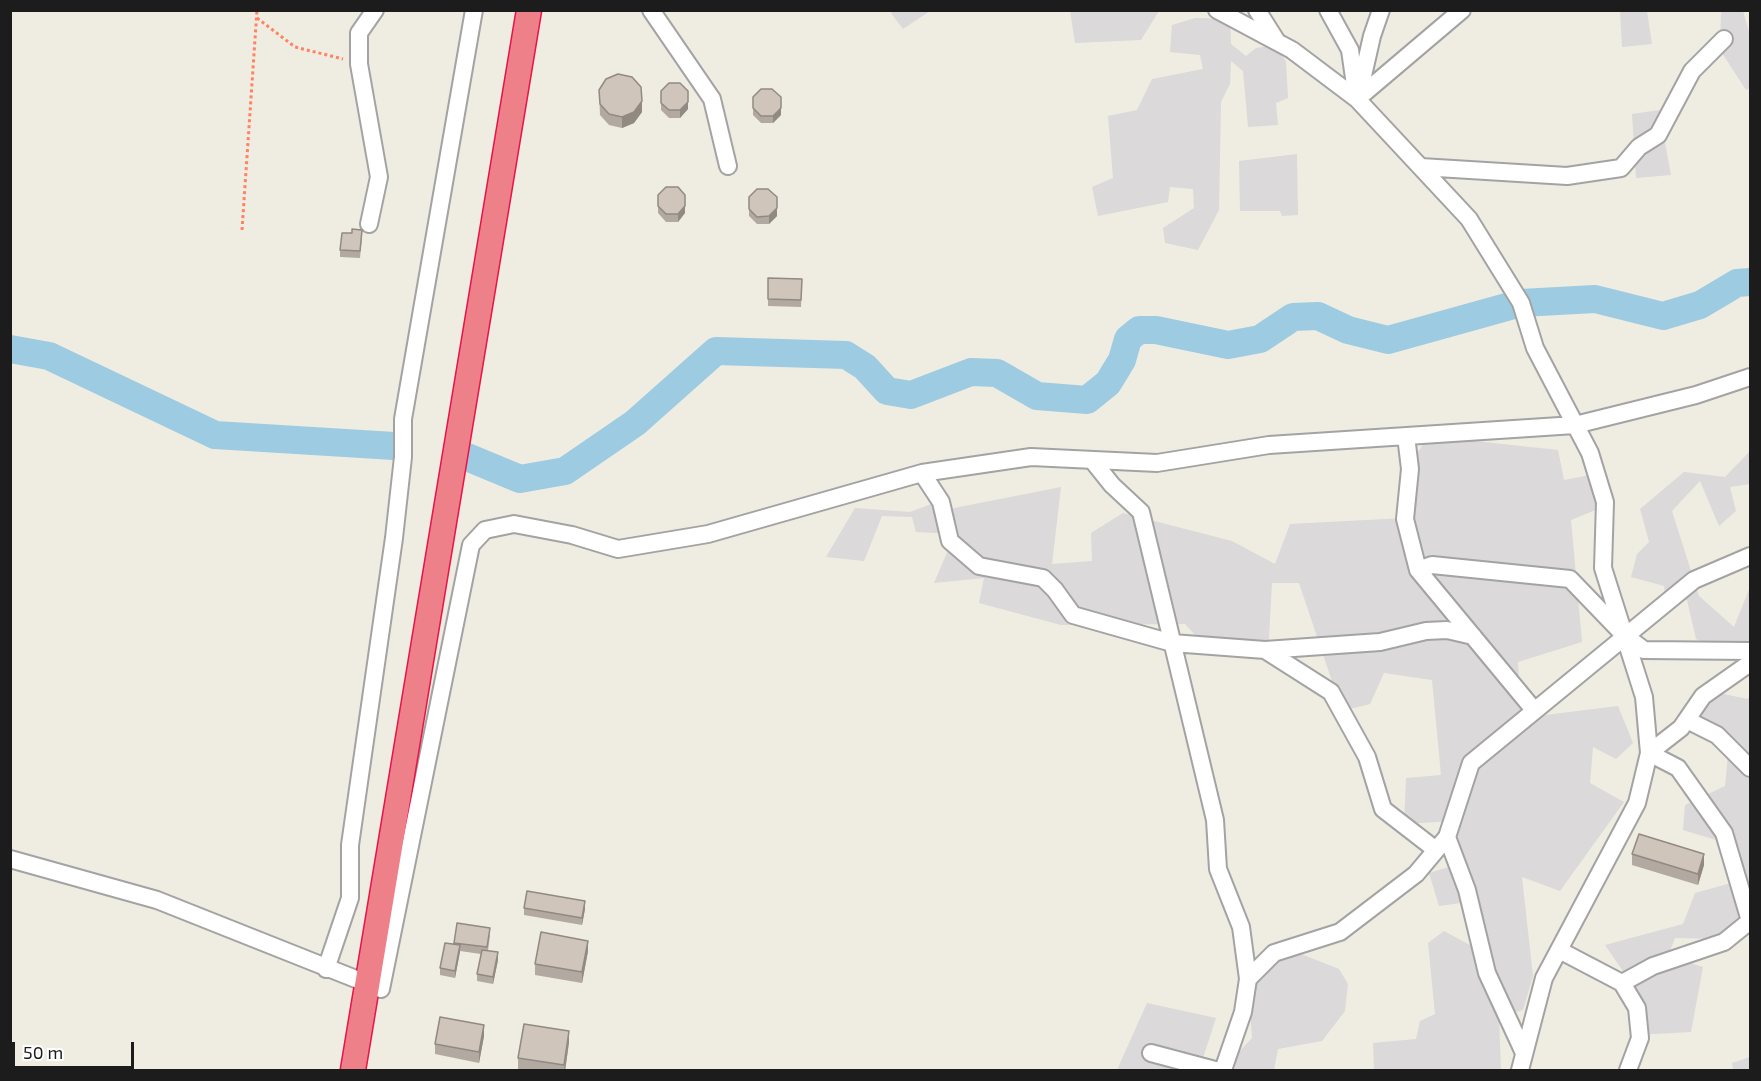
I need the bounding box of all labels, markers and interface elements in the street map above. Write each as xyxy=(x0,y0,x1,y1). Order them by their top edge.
scale bar xyxy=(15,1030,136,1068)
text: 50 m xyxy=(23,1041,63,1063)

